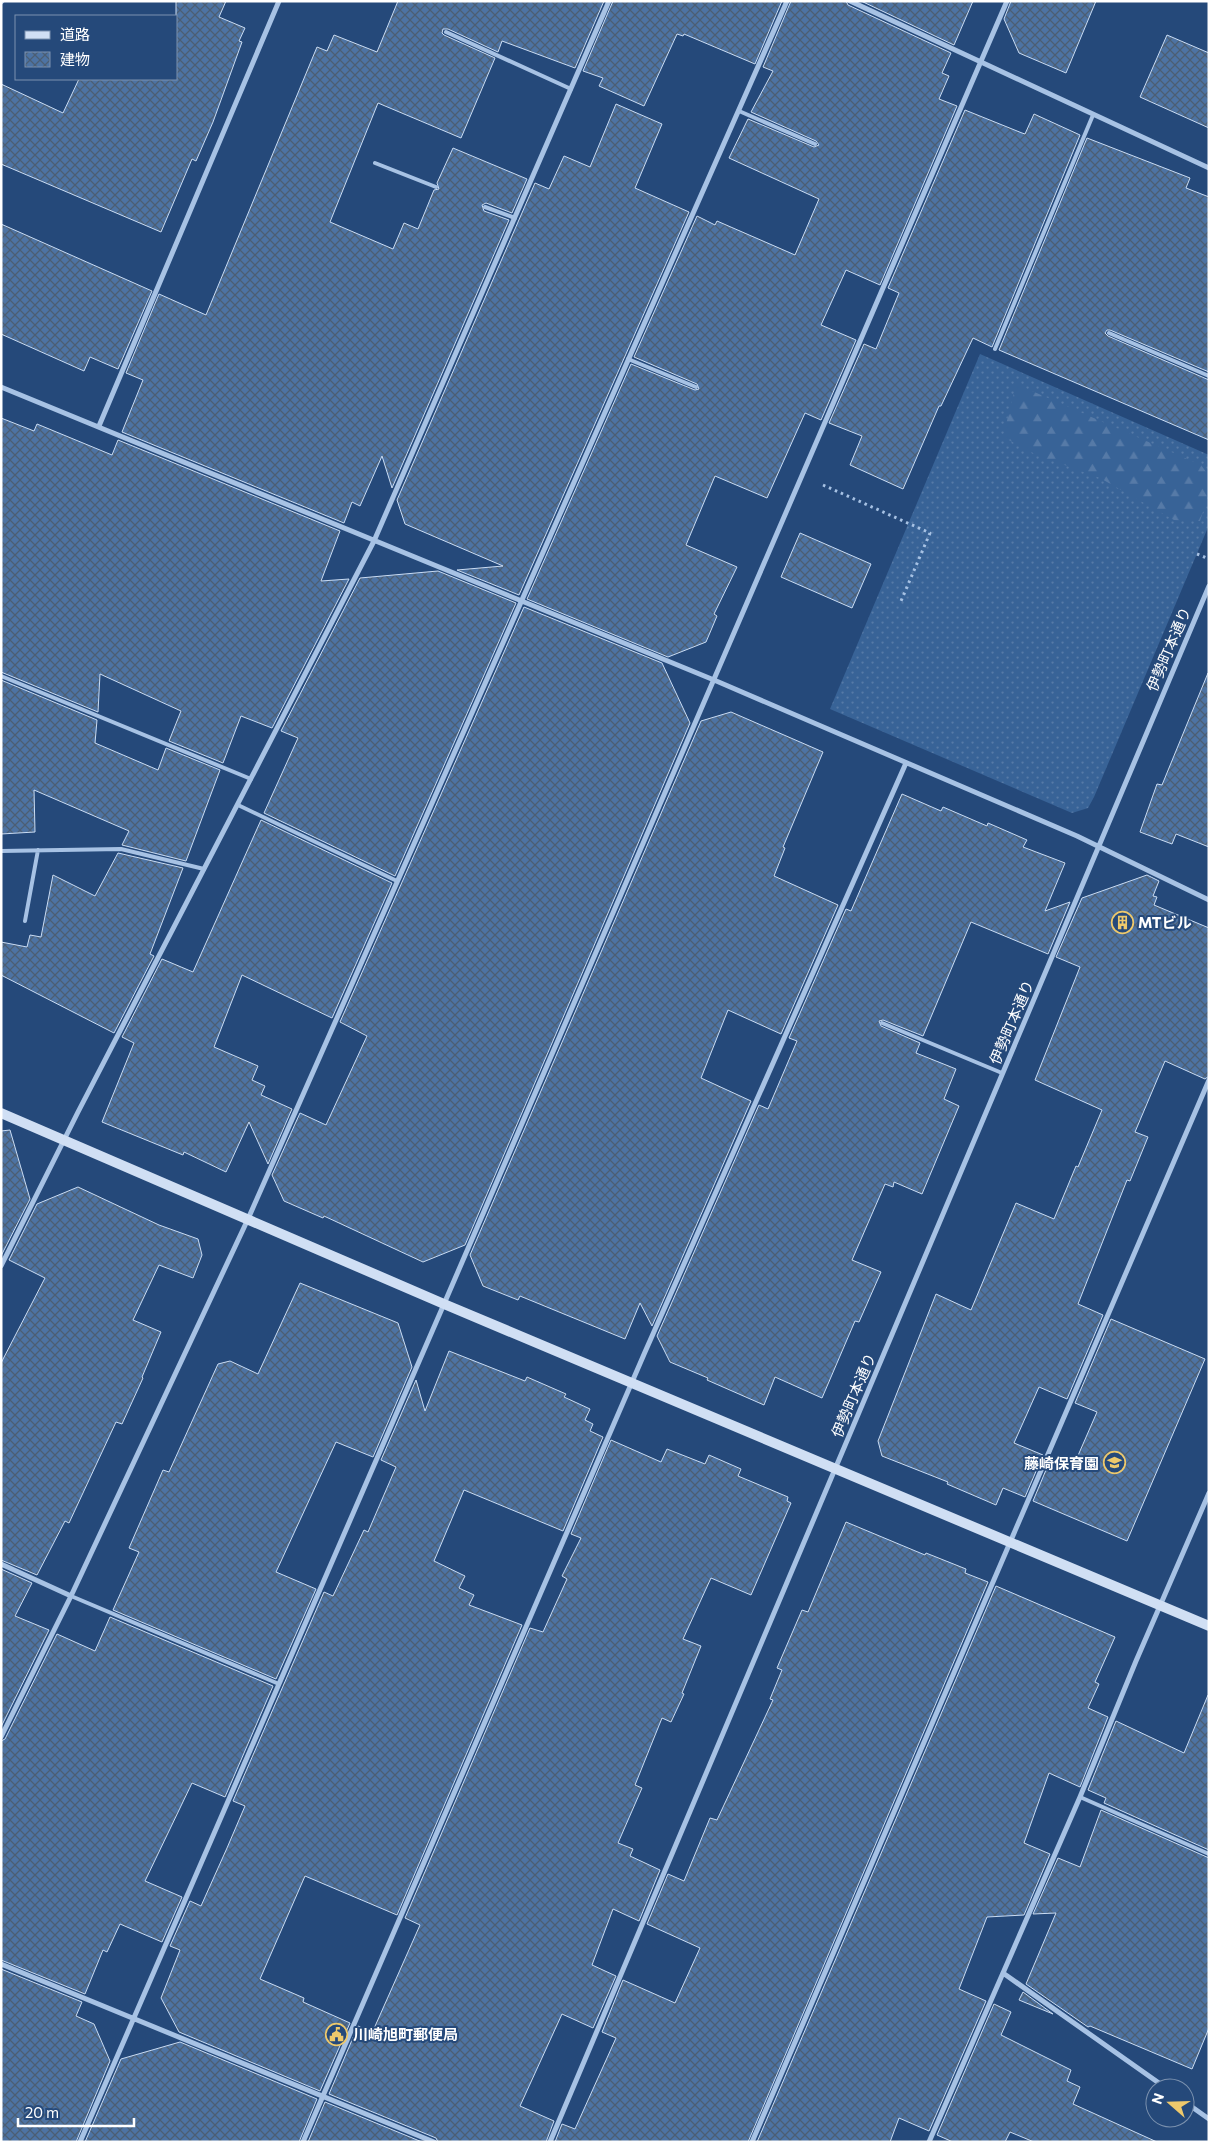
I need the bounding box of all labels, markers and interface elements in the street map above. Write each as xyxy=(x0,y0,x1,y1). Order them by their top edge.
legend xyxy=(15,15,178,80)
text: 道路 xyxy=(60,25,90,43)
text: 建物 xyxy=(60,50,90,68)
street label: 伊勢町本通り xyxy=(1142,604,1194,694)
building icon: MTビル xyxy=(1110,910,1134,934)
place label: MTビル xyxy=(1138,913,1192,931)
street label: 伊勢町本通り xyxy=(985,977,1037,1067)
street label: 伊勢町本通り xyxy=(827,1350,879,1440)
school or university icon: 藤崎保育園 xyxy=(1103,1451,1127,1475)
place label: 藤崎保育園 xyxy=(1024,1454,1099,1472)
public building icon: 川崎旭町郵便局 xyxy=(325,2022,349,2046)
place label: 川崎旭町郵便局 xyxy=(353,2025,458,2043)
north arrow xyxy=(1145,2078,1195,2128)
text: N xyxy=(1148,2091,1167,2106)
scale bar xyxy=(18,2096,134,2128)
text: 20 m xyxy=(25,2103,59,2121)

